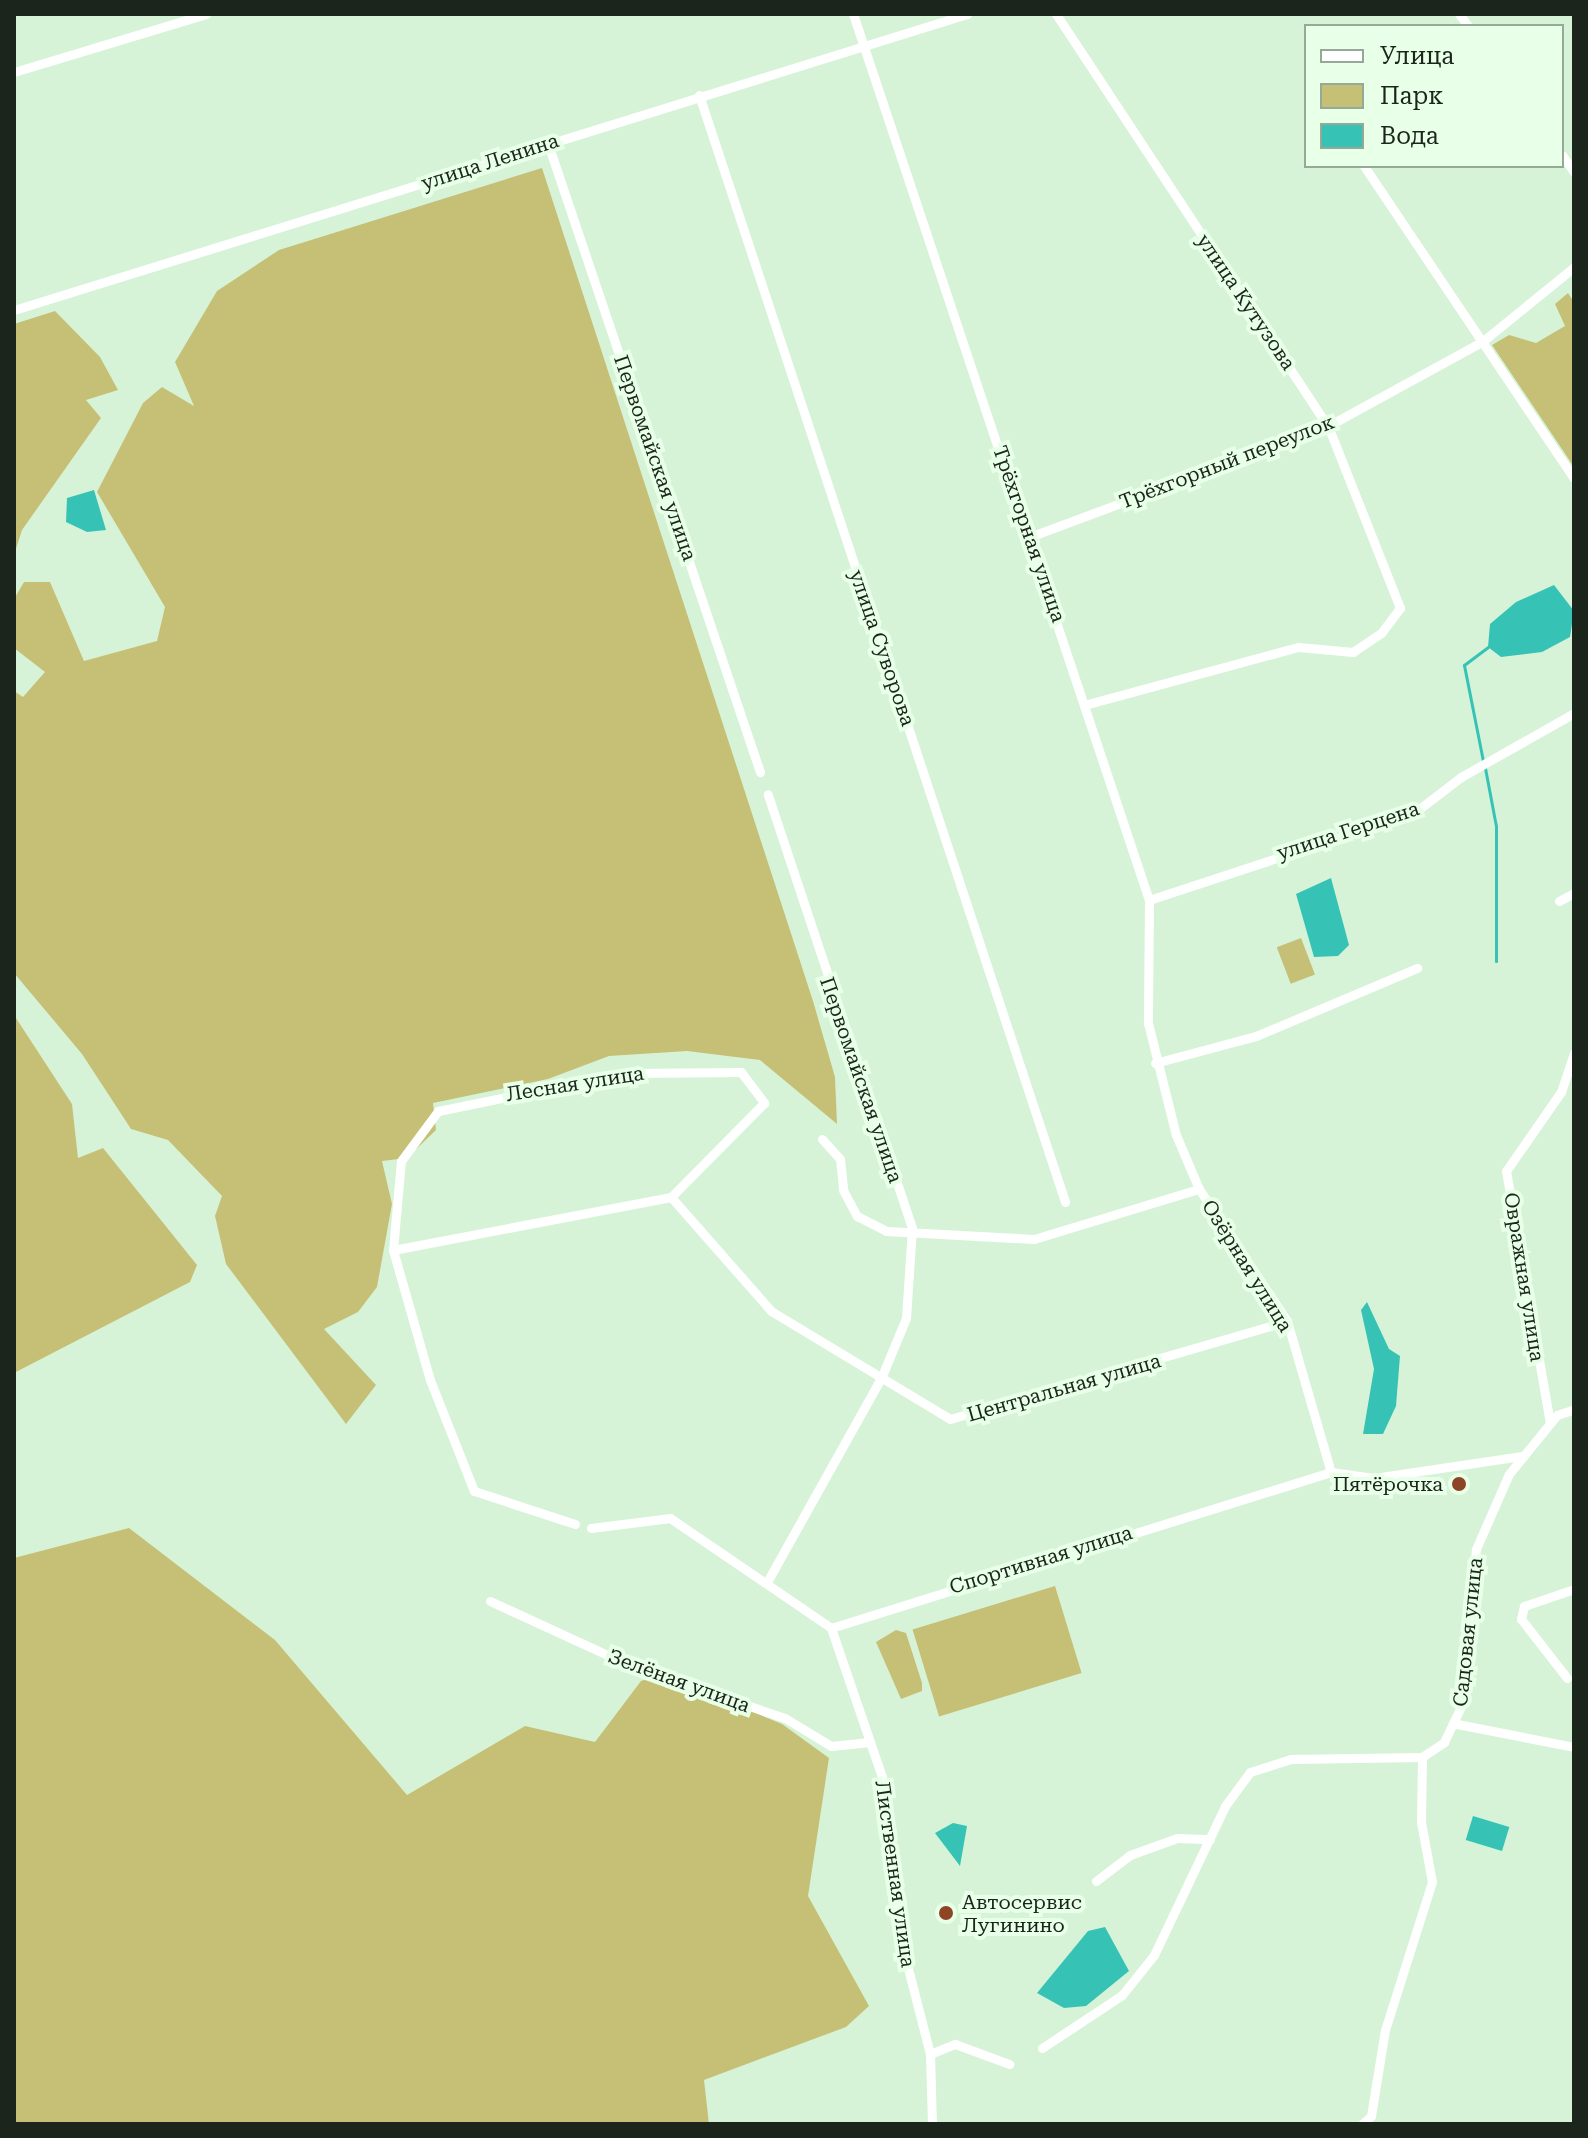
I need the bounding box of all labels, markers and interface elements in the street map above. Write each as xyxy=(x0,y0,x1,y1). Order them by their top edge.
legend xyxy=(1304,24,1564,168)
text: Улица xyxy=(1380,42,1454,70)
text: Парк xyxy=(1380,82,1443,110)
text: Вода xyxy=(1380,122,1439,150)
street label: улица Ленина xyxy=(418,129,562,195)
street label: улица Кутузова xyxy=(1192,229,1300,375)
street label: Первомайская улица xyxy=(608,352,702,564)
street label: Трёхгорный переулок xyxy=(1116,410,1338,514)
street label: Трёхгорная улица xyxy=(988,443,1070,625)
street label: улица Суворова xyxy=(844,567,920,729)
street label: улица Герцена xyxy=(1274,797,1422,865)
street label: Первомайская улица xyxy=(814,974,908,1186)
street label: Лесная улица xyxy=(504,1061,646,1107)
street label: Овражная улица xyxy=(1499,1191,1549,1363)
street label: Озёрная улица xyxy=(1197,1195,1297,1337)
street label: Центральная улица xyxy=(964,1349,1164,1427)
place label: Пятёрочка xyxy=(1333,1472,1443,1496)
marker: Пятёрочка xyxy=(1450,1475,1468,1493)
street label: Спортивная улица xyxy=(947,1521,1135,1599)
street label: Садовая улица xyxy=(1448,1556,1488,1708)
street label: Зелёная улица xyxy=(605,1644,753,1718)
street label: Лиственная улица xyxy=(870,1779,920,1969)
place label: Автосервис Лугинино xyxy=(962,1890,1082,1937)
marker: Автосервис Лугинино xyxy=(937,1904,955,1922)

